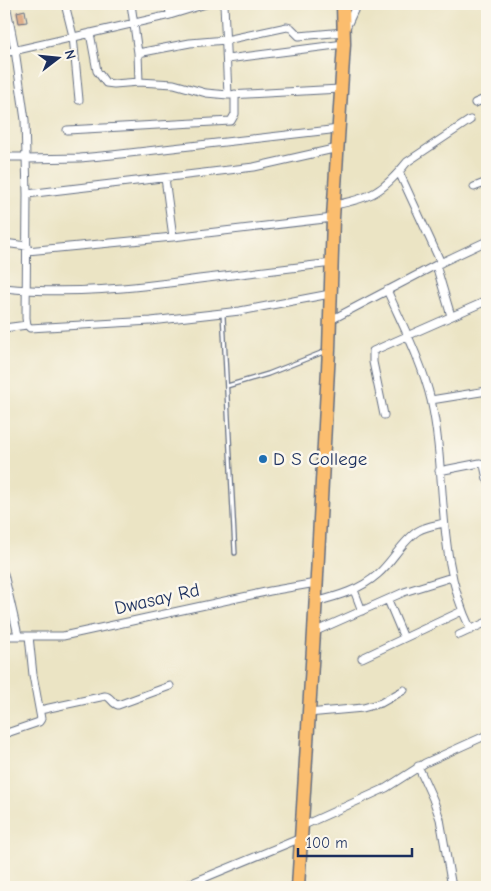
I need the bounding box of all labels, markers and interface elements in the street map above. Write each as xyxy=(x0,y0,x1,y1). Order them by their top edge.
north arrow xyxy=(32,32,82,82)
text: N xyxy=(61,48,79,61)
place label: D S College xyxy=(273,448,367,470)
marker: D S College xyxy=(257,453,269,465)
street label: Dwasay Rd xyxy=(112,579,202,619)
scale bar xyxy=(298,826,412,858)
text: 100 m xyxy=(306,834,348,852)

